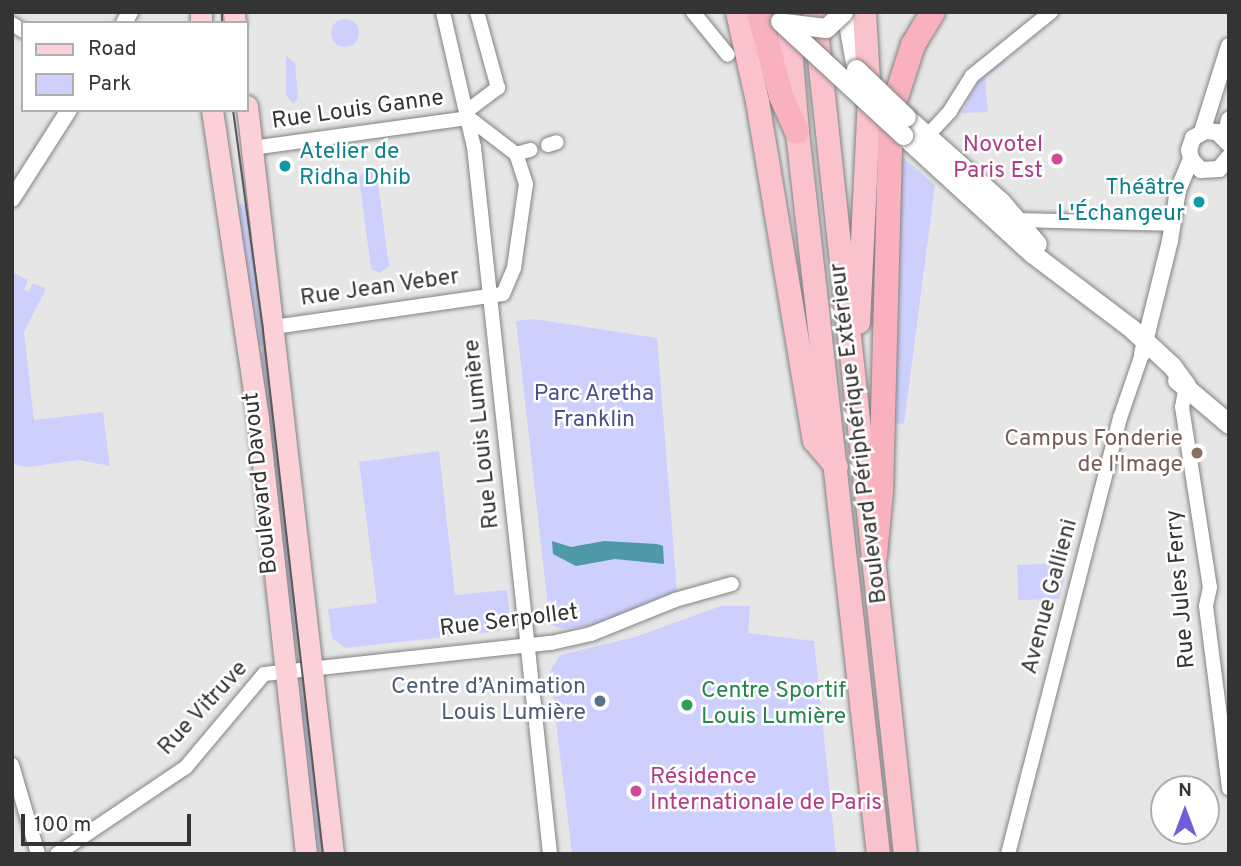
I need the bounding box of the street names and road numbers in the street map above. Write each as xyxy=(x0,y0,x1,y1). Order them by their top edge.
street label: Rue Louis Ganne xyxy=(270,85,446,137)
street label: Boulevard Périphérique Extérieur xyxy=(825,261,895,605)
street label: Rue Jean Veber xyxy=(298,264,462,314)
street label: Rue Louis Lumière xyxy=(459,338,507,530)
street label: Boulevard Davout xyxy=(239,391,285,575)
street label: Rue Jules Ferry xyxy=(1161,508,1203,670)
street label: Avenue Gallieni xyxy=(1017,516,1085,678)
street label: Rue Serpollet xyxy=(438,600,580,644)
street label: Rue Vitruve xyxy=(153,656,255,762)

